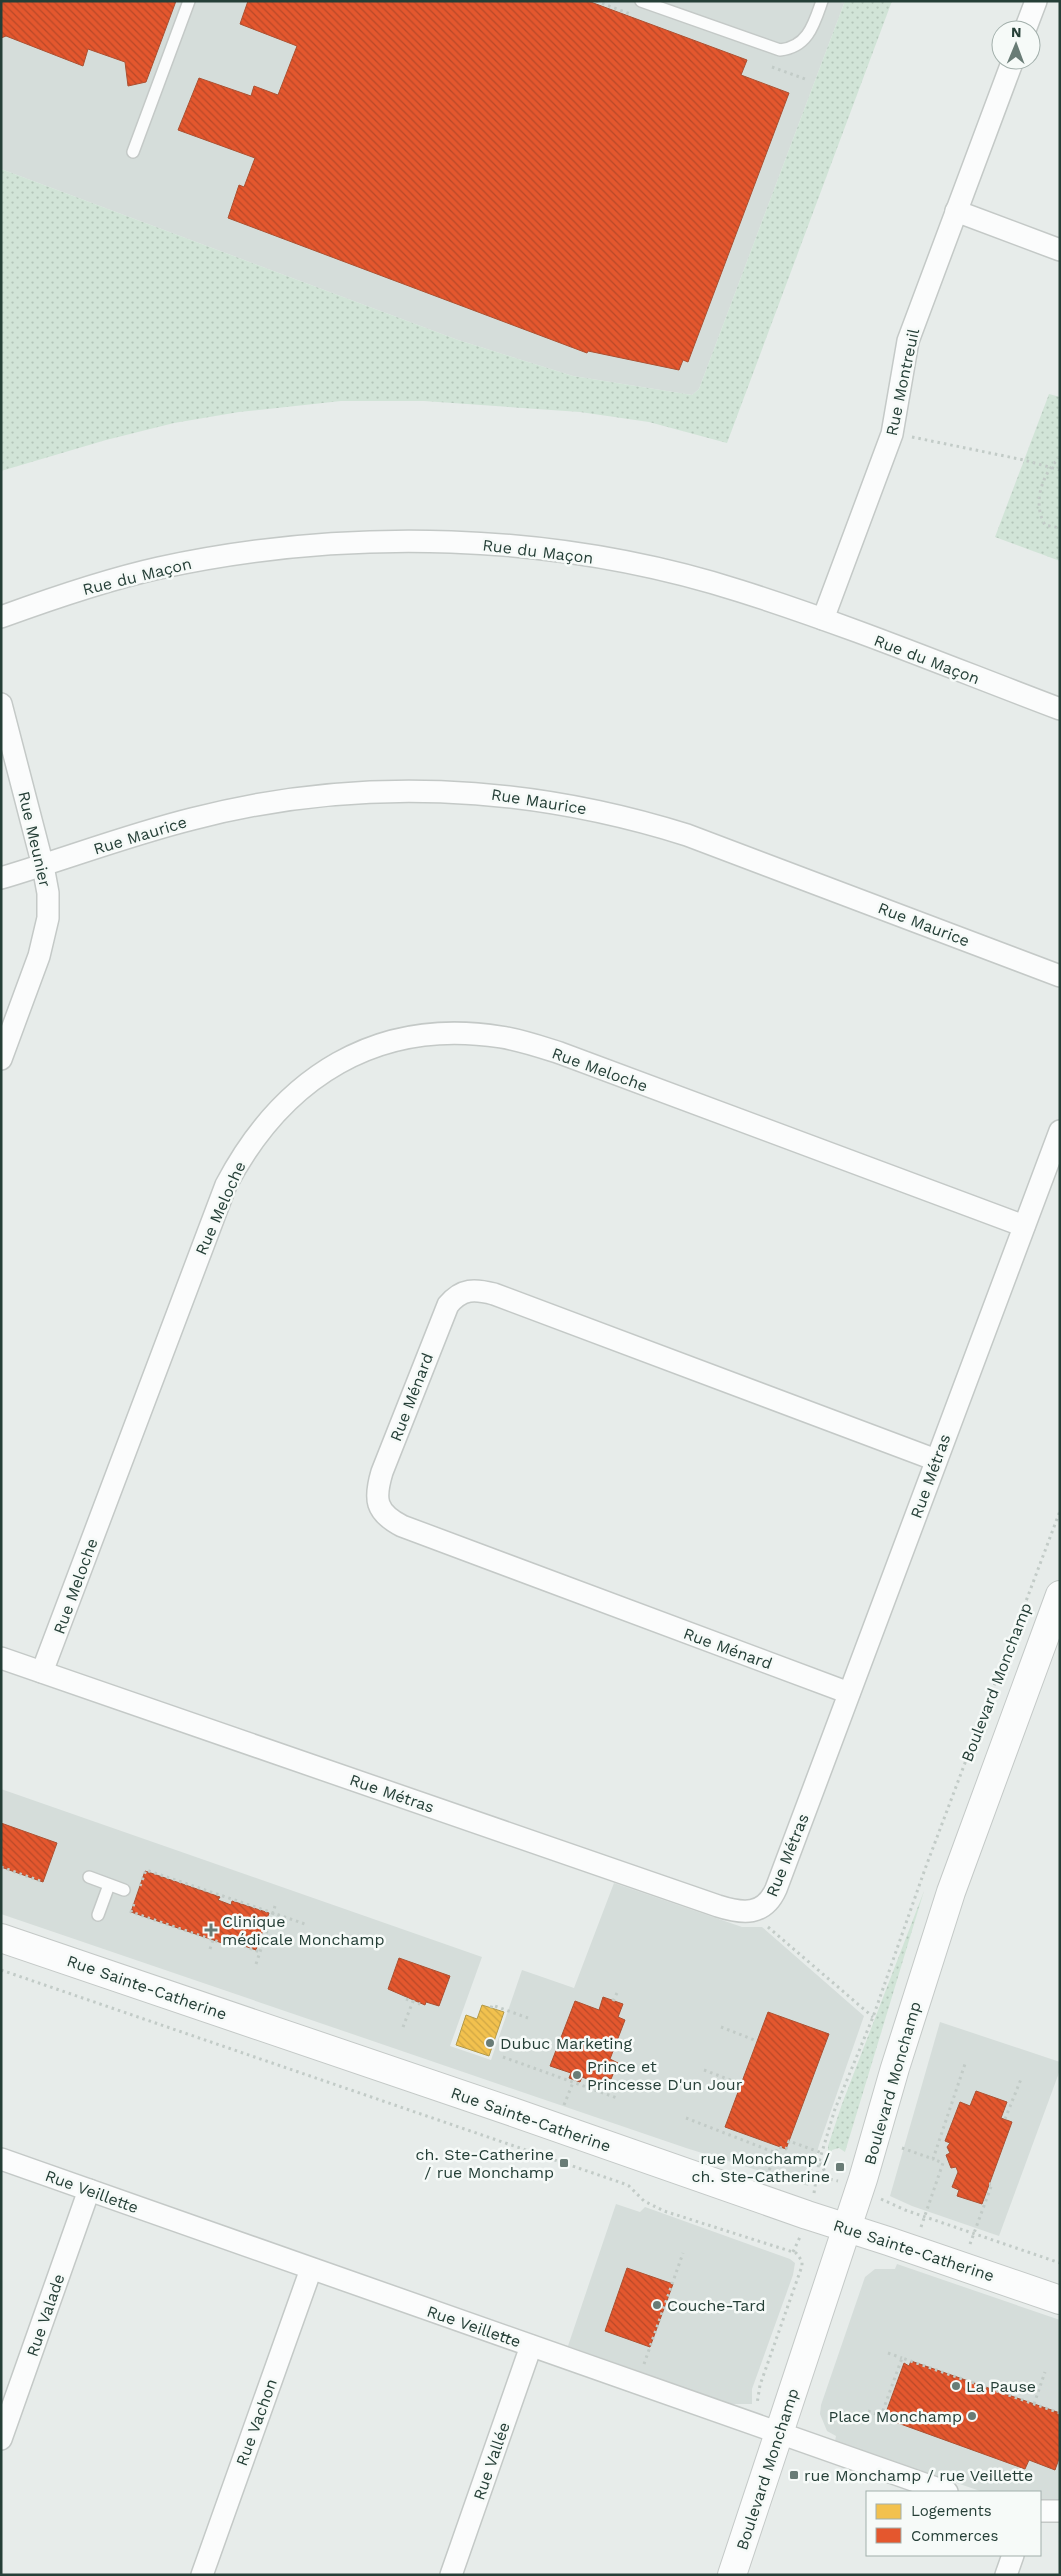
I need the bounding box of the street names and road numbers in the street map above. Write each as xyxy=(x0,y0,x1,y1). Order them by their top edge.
street label: Rue Montreuil xyxy=(882,327,923,437)
street label: Rue du Maçon xyxy=(481,535,594,568)
street label: Rue du Maçon xyxy=(81,554,194,599)
street label: Rue du Maçon xyxy=(871,631,982,688)
street label: Rue Maurice xyxy=(490,785,588,818)
street label: Rue Meunier xyxy=(14,789,55,889)
street label: Rue Maurice xyxy=(91,812,189,859)
street label: Rue Maurice xyxy=(875,898,972,951)
street label: Rue Meloche xyxy=(549,1043,650,1096)
street label: Rue Meloche xyxy=(191,1158,250,1258)
street label: Rue Ménard xyxy=(386,1350,437,1444)
street label: Rue Métras xyxy=(906,1432,954,1521)
street label: Rue Meloche xyxy=(49,1536,102,1637)
street label: Boulevard Monchamp xyxy=(957,1600,1036,1764)
street label: Rue Ménard xyxy=(681,1624,775,1673)
street label: Rue Métras xyxy=(347,1770,437,1817)
street label: Rue Métras xyxy=(762,1811,813,1900)
street label: Rue Sainte-Catherine xyxy=(64,1951,229,2024)
street label: Boulevard Monchamp xyxy=(860,1999,925,2167)
street label: Rue Sainte-Catherine xyxy=(448,2083,613,2156)
street label: Rue Veillette xyxy=(43,2166,141,2217)
street label: Rue Sainte-Catherine xyxy=(831,2216,997,2285)
street label: Rue Valade xyxy=(22,2271,68,2359)
street label: Rue Veillette xyxy=(424,2302,523,2351)
street label: Rue Vachon xyxy=(232,2376,281,2468)
street label: Boulevard Monchamp xyxy=(732,2386,803,2552)
street label: Rue Vallée xyxy=(469,2420,514,2503)

